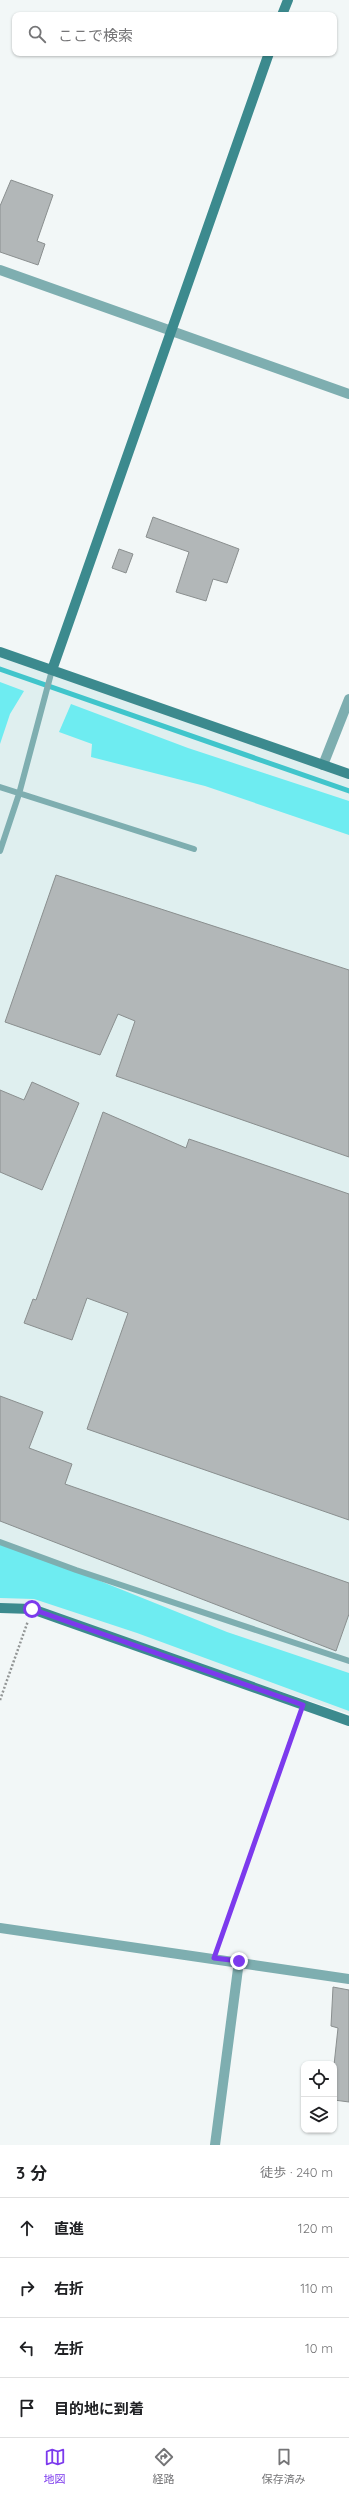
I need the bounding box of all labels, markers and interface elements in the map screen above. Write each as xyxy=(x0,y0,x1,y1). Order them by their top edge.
search box xyxy=(12,12,337,56)
icon: search xyxy=(26,23,48,45)
text: ここで検索 xyxy=(58,26,133,45)
route start xyxy=(23,1600,41,1618)
route end xyxy=(230,1952,248,1970)
map controls xyxy=(301,2061,337,2133)
button: locate xyxy=(301,2061,337,2097)
button: layers xyxy=(301,2097,337,2133)
text: 3 分 xyxy=(16,2162,47,2183)
text: 徒歩 · 240 m xyxy=(260,2164,333,2180)
icon: ahead xyxy=(16,2217,38,2239)
text: 直進 xyxy=(54,2219,84,2238)
text: 120 m xyxy=(298,2220,333,2236)
icon: right xyxy=(16,2277,38,2299)
text: 右折 xyxy=(54,2279,84,2298)
text: 110 m xyxy=(300,2280,333,2296)
icon: left xyxy=(16,2337,38,2359)
text: 左折 xyxy=(54,2339,84,2358)
text: 10 m xyxy=(305,2340,333,2356)
icon: arrive xyxy=(16,2397,38,2419)
text: 目的地に到着 xyxy=(54,2399,144,2418)
tab: 地図 xyxy=(44,2446,66,2486)
tab: 経路 xyxy=(153,2446,175,2486)
tab: 保存済み xyxy=(262,2446,306,2486)

